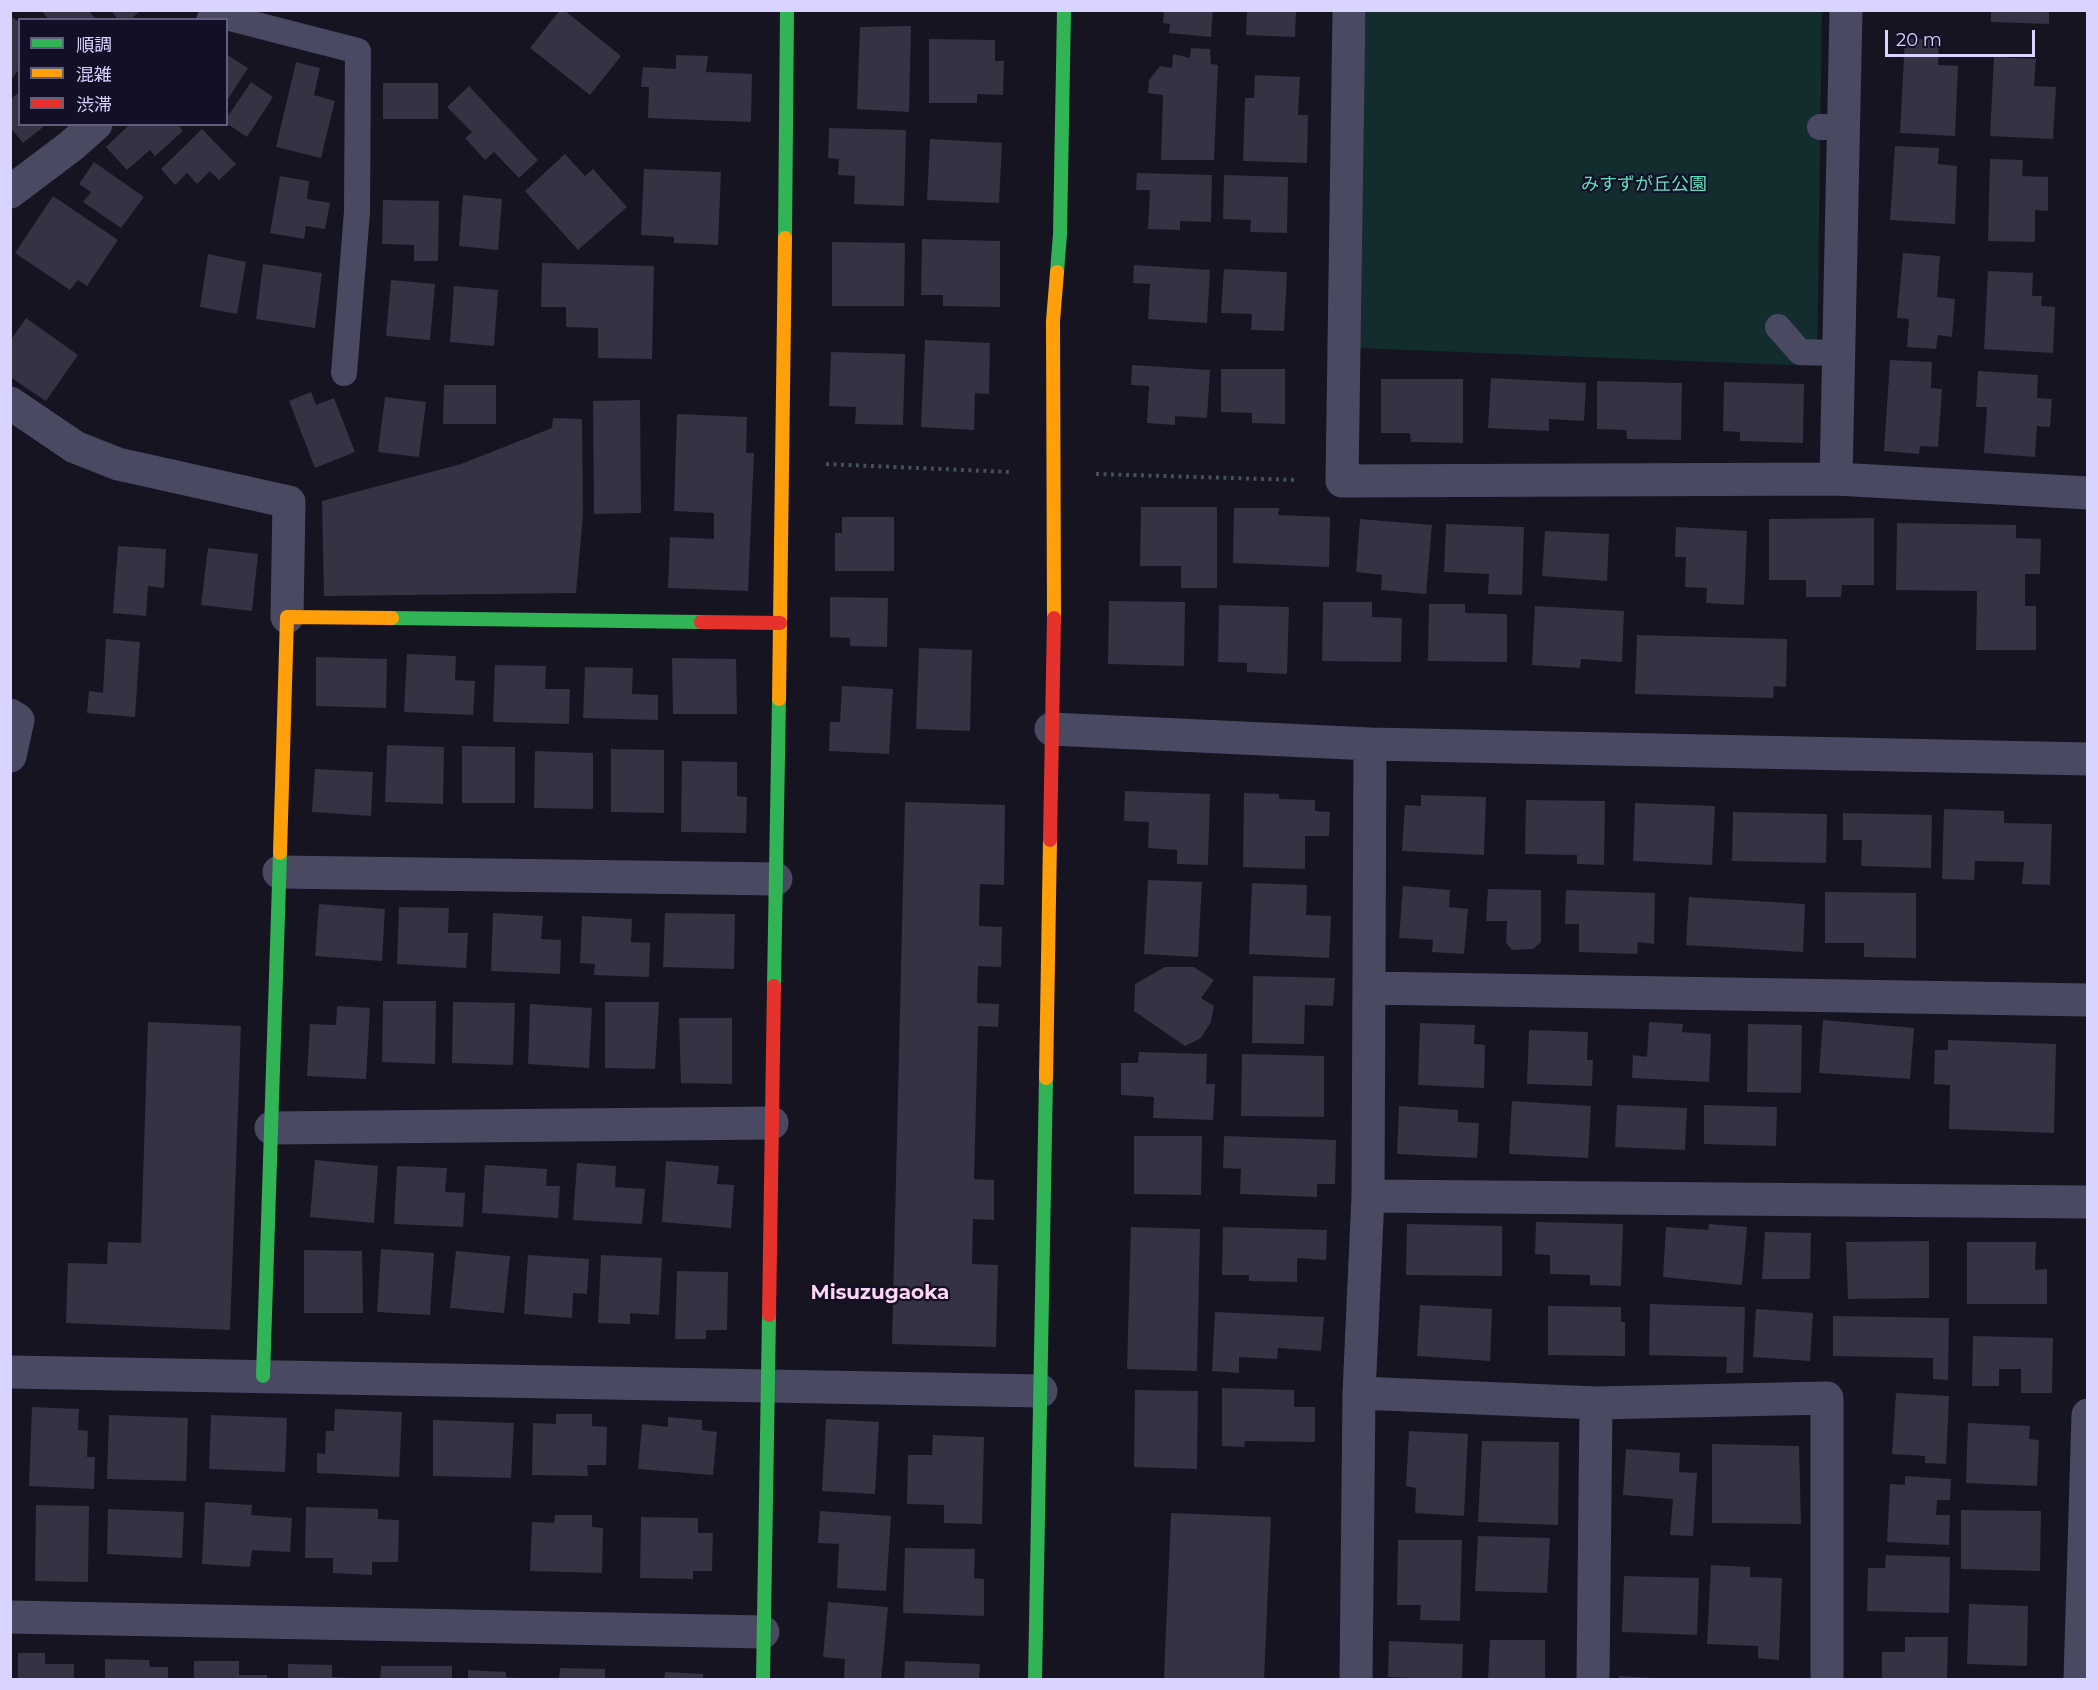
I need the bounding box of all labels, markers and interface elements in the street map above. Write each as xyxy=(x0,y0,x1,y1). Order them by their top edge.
legend xyxy=(18,18,228,126)
scale bar xyxy=(1888,18,2038,56)
text: 20 m xyxy=(1896,29,1942,51)
text: 順調 xyxy=(76,34,112,56)
text: 混雑 xyxy=(76,64,112,86)
text: 渋滞 xyxy=(76,94,112,116)
park label: みすずが丘公園 xyxy=(1581,174,1707,196)
district label: Misuzugaoka xyxy=(811,1281,949,1305)

